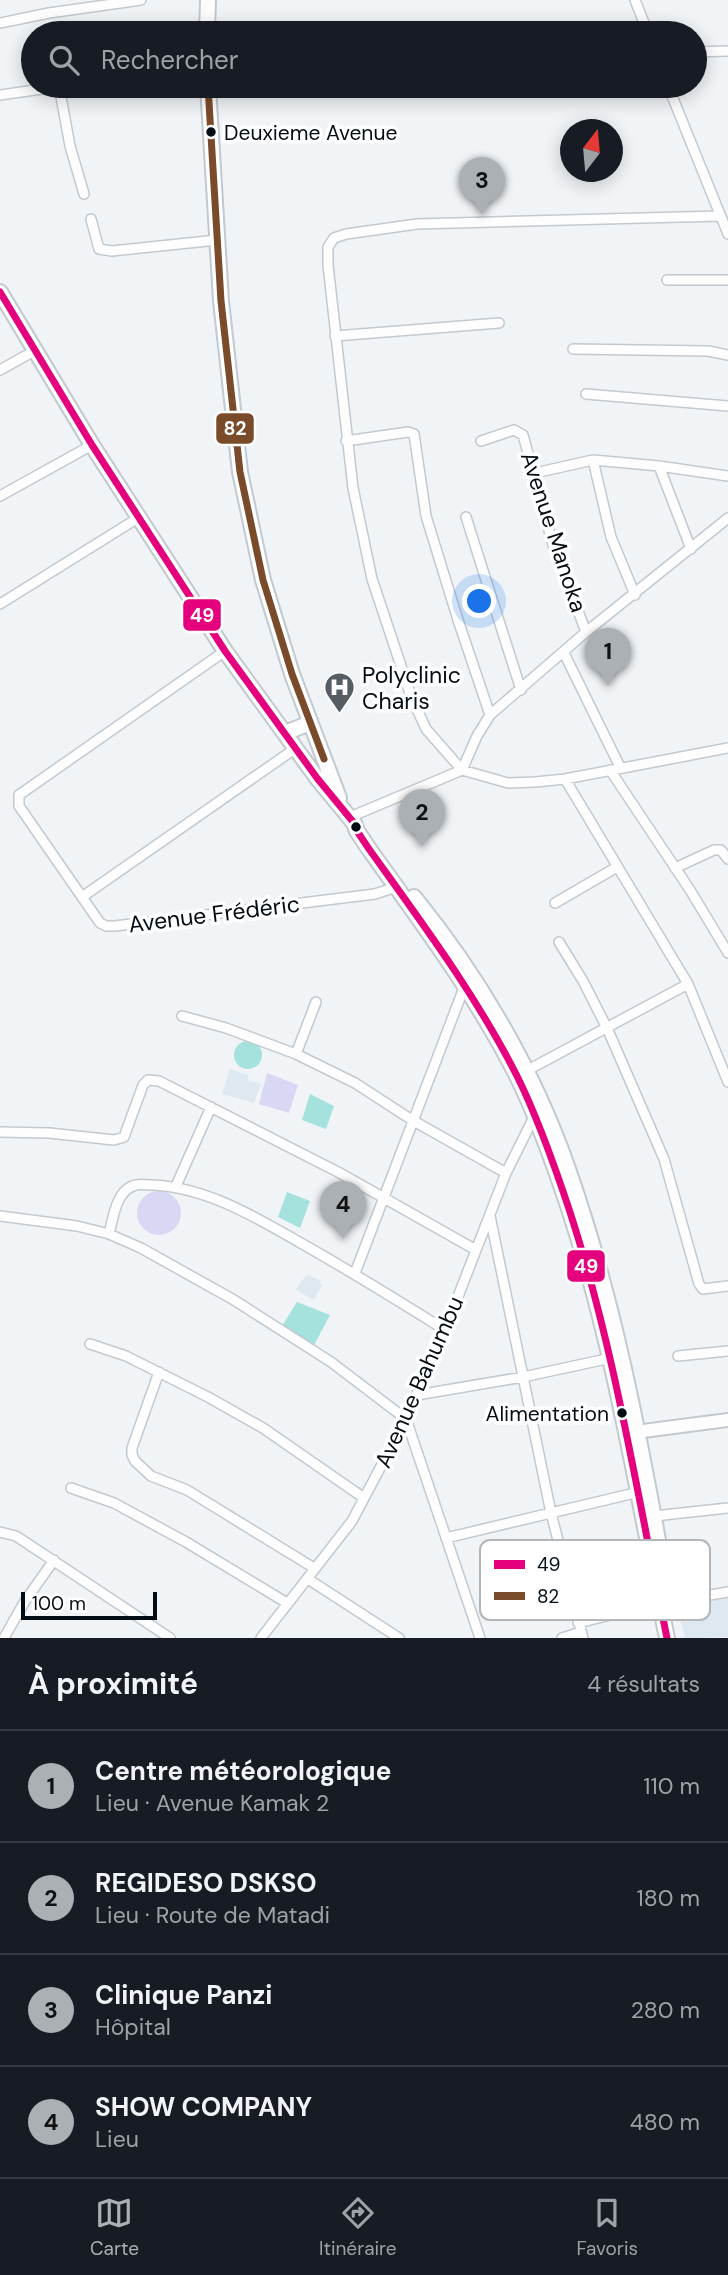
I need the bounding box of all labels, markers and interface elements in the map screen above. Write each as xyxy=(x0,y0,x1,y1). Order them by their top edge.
search box xyxy=(21,21,707,98)
icon: search xyxy=(45,41,83,79)
text: Rechercher xyxy=(101,43,238,77)
place label: Deuxieme Avenue xyxy=(224,119,397,147)
north arrow xyxy=(560,119,623,182)
marker: Deuxieme Avenue xyxy=(204,125,218,139)
pin: 3 xyxy=(459,157,505,215)
line badge: 82 xyxy=(215,412,255,445)
text: 82 xyxy=(224,416,246,441)
street label: Avenue Manoka xyxy=(514,448,594,616)
your location xyxy=(462,584,496,618)
line badge: 49 xyxy=(182,598,222,632)
text: 49 xyxy=(190,603,214,628)
pin: 1 xyxy=(585,628,631,686)
place label: Polyclinic Charis xyxy=(362,660,461,716)
hospital icon: Polyclinic Charis xyxy=(322,671,356,715)
pin: 2 xyxy=(399,789,445,847)
unlabelled marker xyxy=(349,820,363,834)
street label: Avenue Frédéric xyxy=(127,889,301,939)
pin: 4 xyxy=(320,1181,366,1239)
line badge: 49 xyxy=(566,1249,606,1283)
text: 49 xyxy=(574,1254,598,1279)
street label: Avenue Bahumbu xyxy=(368,1291,470,1473)
place label: Alimentation xyxy=(485,1400,609,1428)
marker: Alimentation xyxy=(615,1406,629,1420)
legend xyxy=(480,1540,710,1620)
text: 49 xyxy=(537,1552,560,1577)
text: 82 xyxy=(537,1584,559,1609)
scale bar xyxy=(21,1589,158,1621)
text: 100 m xyxy=(32,1591,86,1616)
text: À proximité xyxy=(28,1664,198,1703)
text: 4 résultats xyxy=(587,1669,700,1699)
text: Centre météorologique xyxy=(95,1754,391,1788)
text: 1 xyxy=(47,1771,55,1801)
text: 110 m xyxy=(643,1771,700,1801)
text: Lieu · Avenue Kamak 2 xyxy=(95,1788,329,1818)
text: REGIDESO DSKSO xyxy=(95,1866,317,1900)
text: 2 xyxy=(44,1883,58,1913)
text: 180 m xyxy=(636,1883,700,1913)
text: Lieu · Route de Matadi xyxy=(95,1900,330,1930)
text: Clinique Panzi xyxy=(95,1978,272,2012)
text: 3 xyxy=(44,1995,58,2025)
text: 280 m xyxy=(631,1995,700,2025)
text: Hôpital xyxy=(95,2012,171,2042)
text: SHOW COMPANY xyxy=(95,2090,312,2124)
text: 4 xyxy=(44,2107,58,2137)
text: 480 m xyxy=(630,2107,700,2137)
text: Lieu xyxy=(95,2124,139,2154)
tab: Carte xyxy=(90,2194,139,2261)
tab: Itinéraire xyxy=(319,2194,397,2261)
tab: Favoris xyxy=(577,2194,638,2261)

